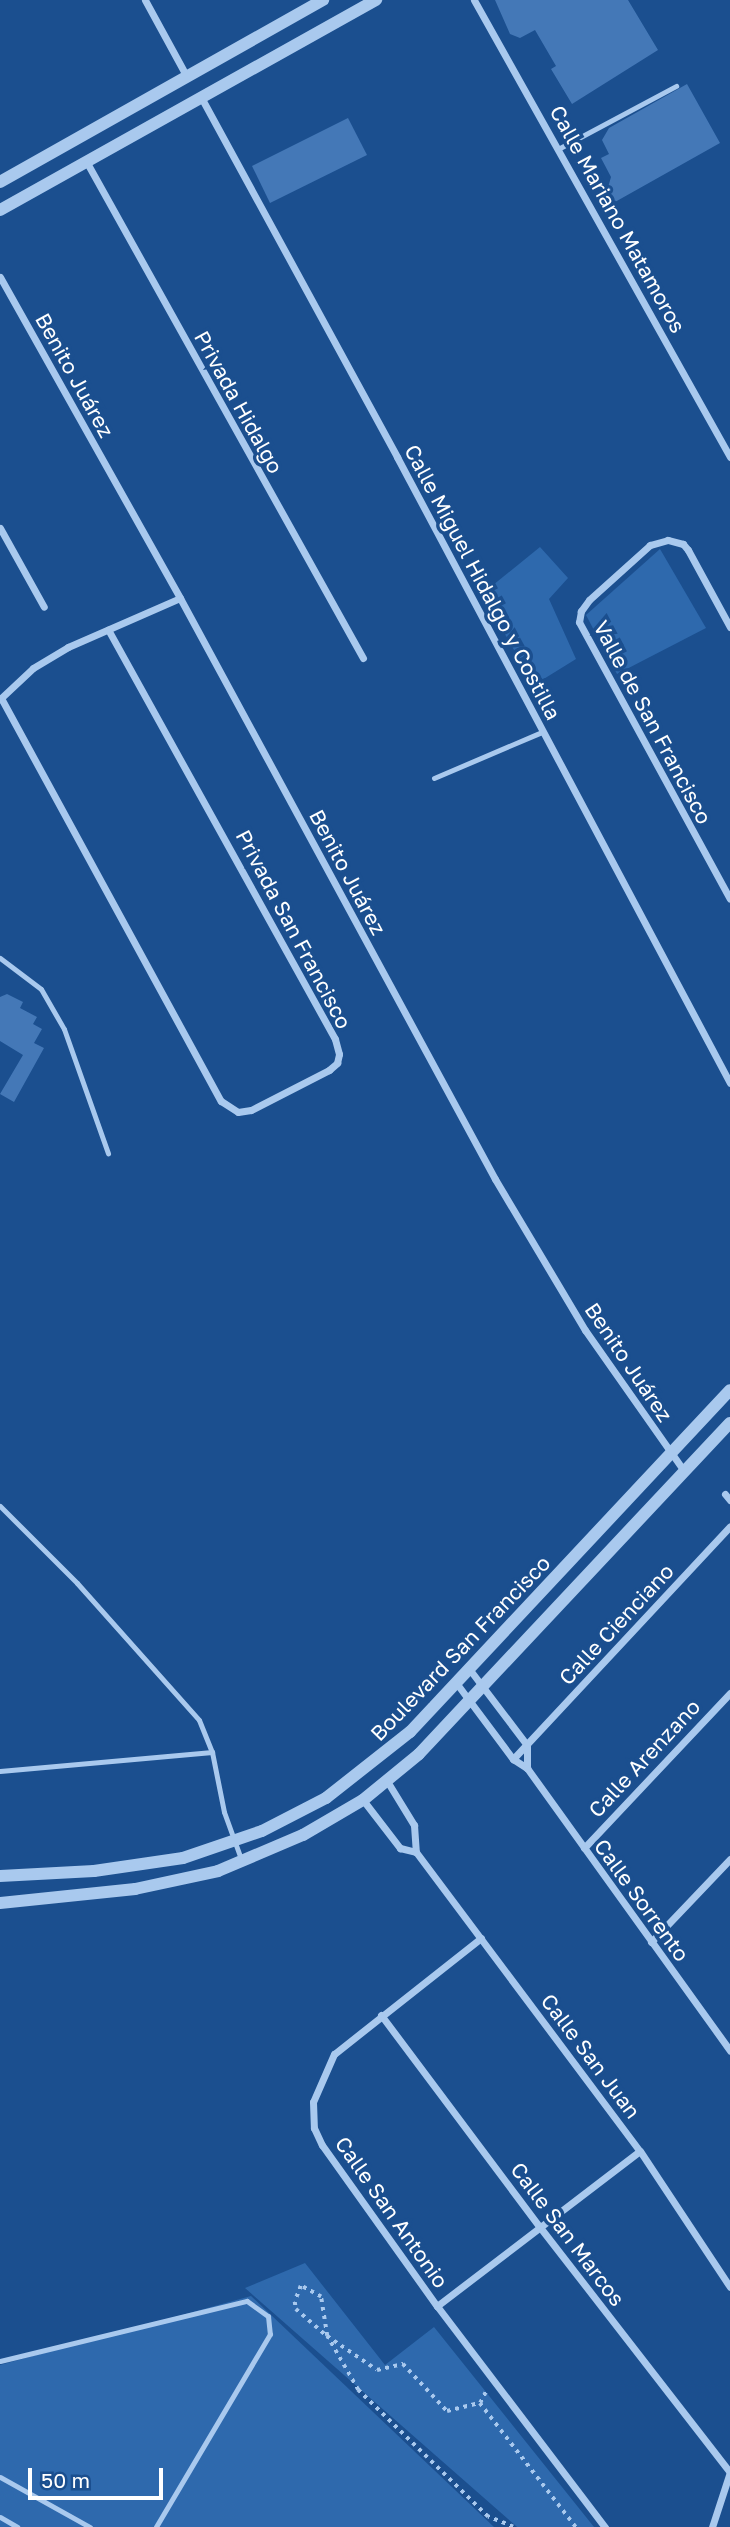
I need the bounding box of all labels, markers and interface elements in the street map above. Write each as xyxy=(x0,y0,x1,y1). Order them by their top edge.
street label: Calle Mariano Matamoros xyxy=(545,101,691,337)
street label: Benito Juárez xyxy=(30,308,120,442)
street label: Privada Hidalgo xyxy=(189,326,289,478)
street label: Calle Miguel Hidalgo y Costilla xyxy=(400,440,566,724)
street label: Valle de San Francisco xyxy=(589,616,717,828)
street label: Benito Juárez xyxy=(304,805,392,939)
street label: Privada San Francisco xyxy=(231,825,357,1033)
street label: Benito Juárez xyxy=(580,1298,678,1426)
street label: Boulevard San Francisco xyxy=(365,1550,555,1746)
street label: Calle Cienciano xyxy=(554,1558,678,1690)
street label: Calle Arenzano xyxy=(583,1694,705,1822)
street label: Calle Sorrento xyxy=(589,1834,695,1966)
street label: Calle San Juan xyxy=(536,1989,646,2123)
street label: Calle San Antonio xyxy=(330,2131,454,2293)
street label: Calle San Marcos xyxy=(506,2157,630,2311)
scale bar xyxy=(32,2454,166,2498)
text: 50 m xyxy=(41,2467,90,2493)

